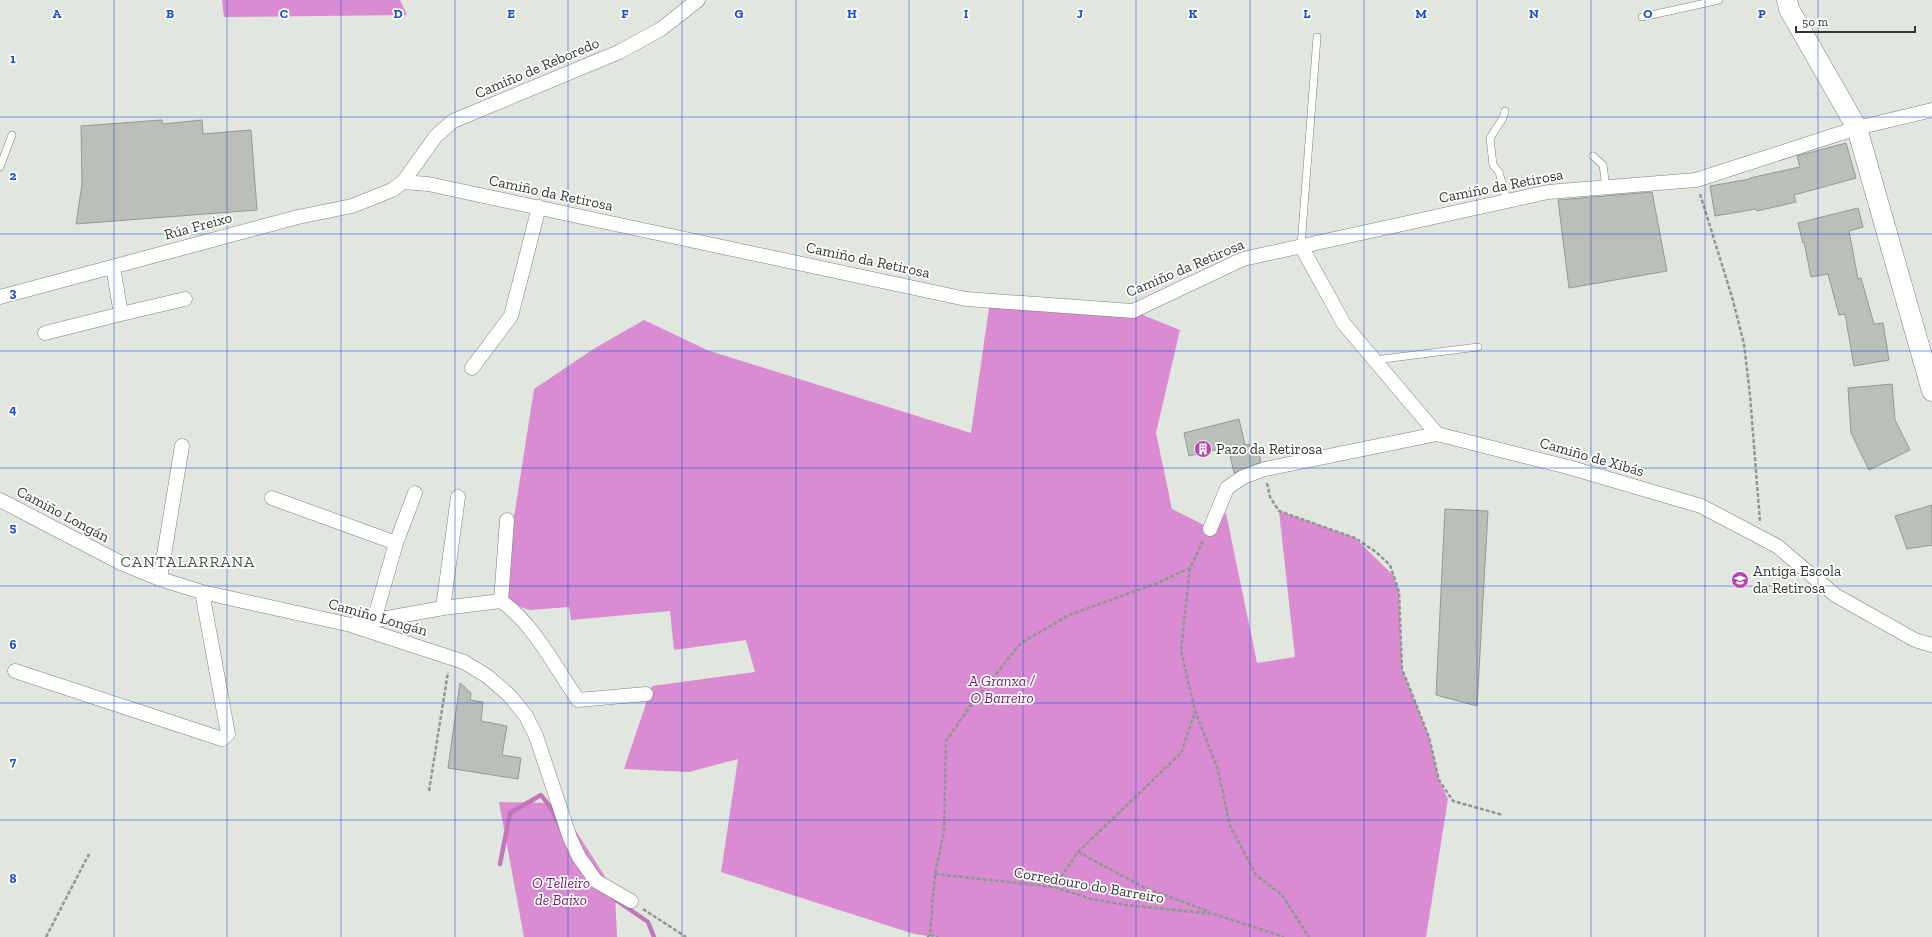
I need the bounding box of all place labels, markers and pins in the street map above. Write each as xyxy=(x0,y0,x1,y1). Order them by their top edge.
building icon: Pazo da Retirosa xyxy=(1193,439,1213,459)
place label: Pazo da Retirosa xyxy=(1216,440,1322,458)
place label: Antiga Escola da Retirosa xyxy=(1753,562,1841,597)
school or university icon: Antiga Escola da Retirosa xyxy=(1730,570,1750,590)

